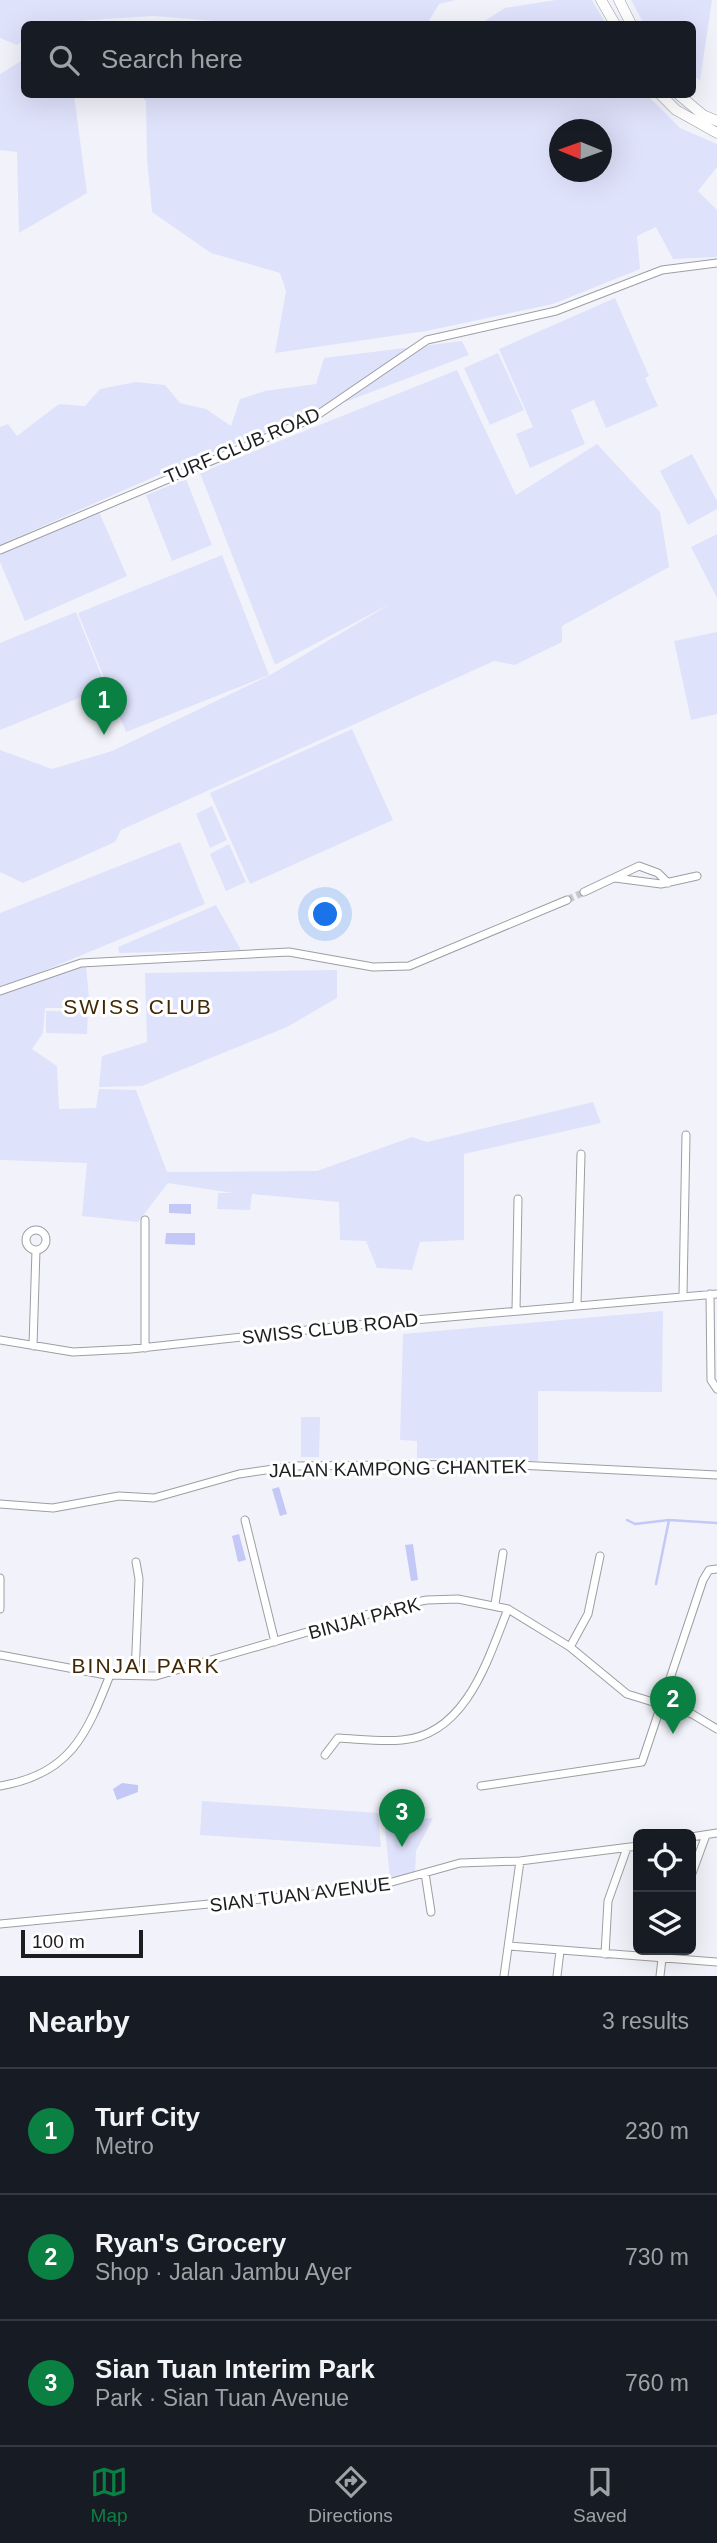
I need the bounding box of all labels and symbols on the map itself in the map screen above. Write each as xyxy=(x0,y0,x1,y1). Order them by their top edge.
north arrow xyxy=(549,119,612,182)
street label: TURF CLUB ROAD xyxy=(161,403,323,488)
pin: 1 xyxy=(81,677,127,735)
your location xyxy=(308,897,342,931)
district label: SWISS CLUB xyxy=(63,995,213,1018)
street label: SWISS CLUB ROAD xyxy=(241,1309,419,1348)
street label: JALAN KAMPONG CHANTEK xyxy=(269,1456,527,1481)
street label: BINJAI PARK xyxy=(306,1593,423,1643)
district label: BINJAI PARK xyxy=(72,1654,220,1677)
pin: 2 xyxy=(650,1676,696,1734)
pin: 3 xyxy=(379,1789,425,1847)
street label: SIAN TUAN AVENUE xyxy=(208,1873,392,1916)
scale bar xyxy=(21,1927,144,1959)

